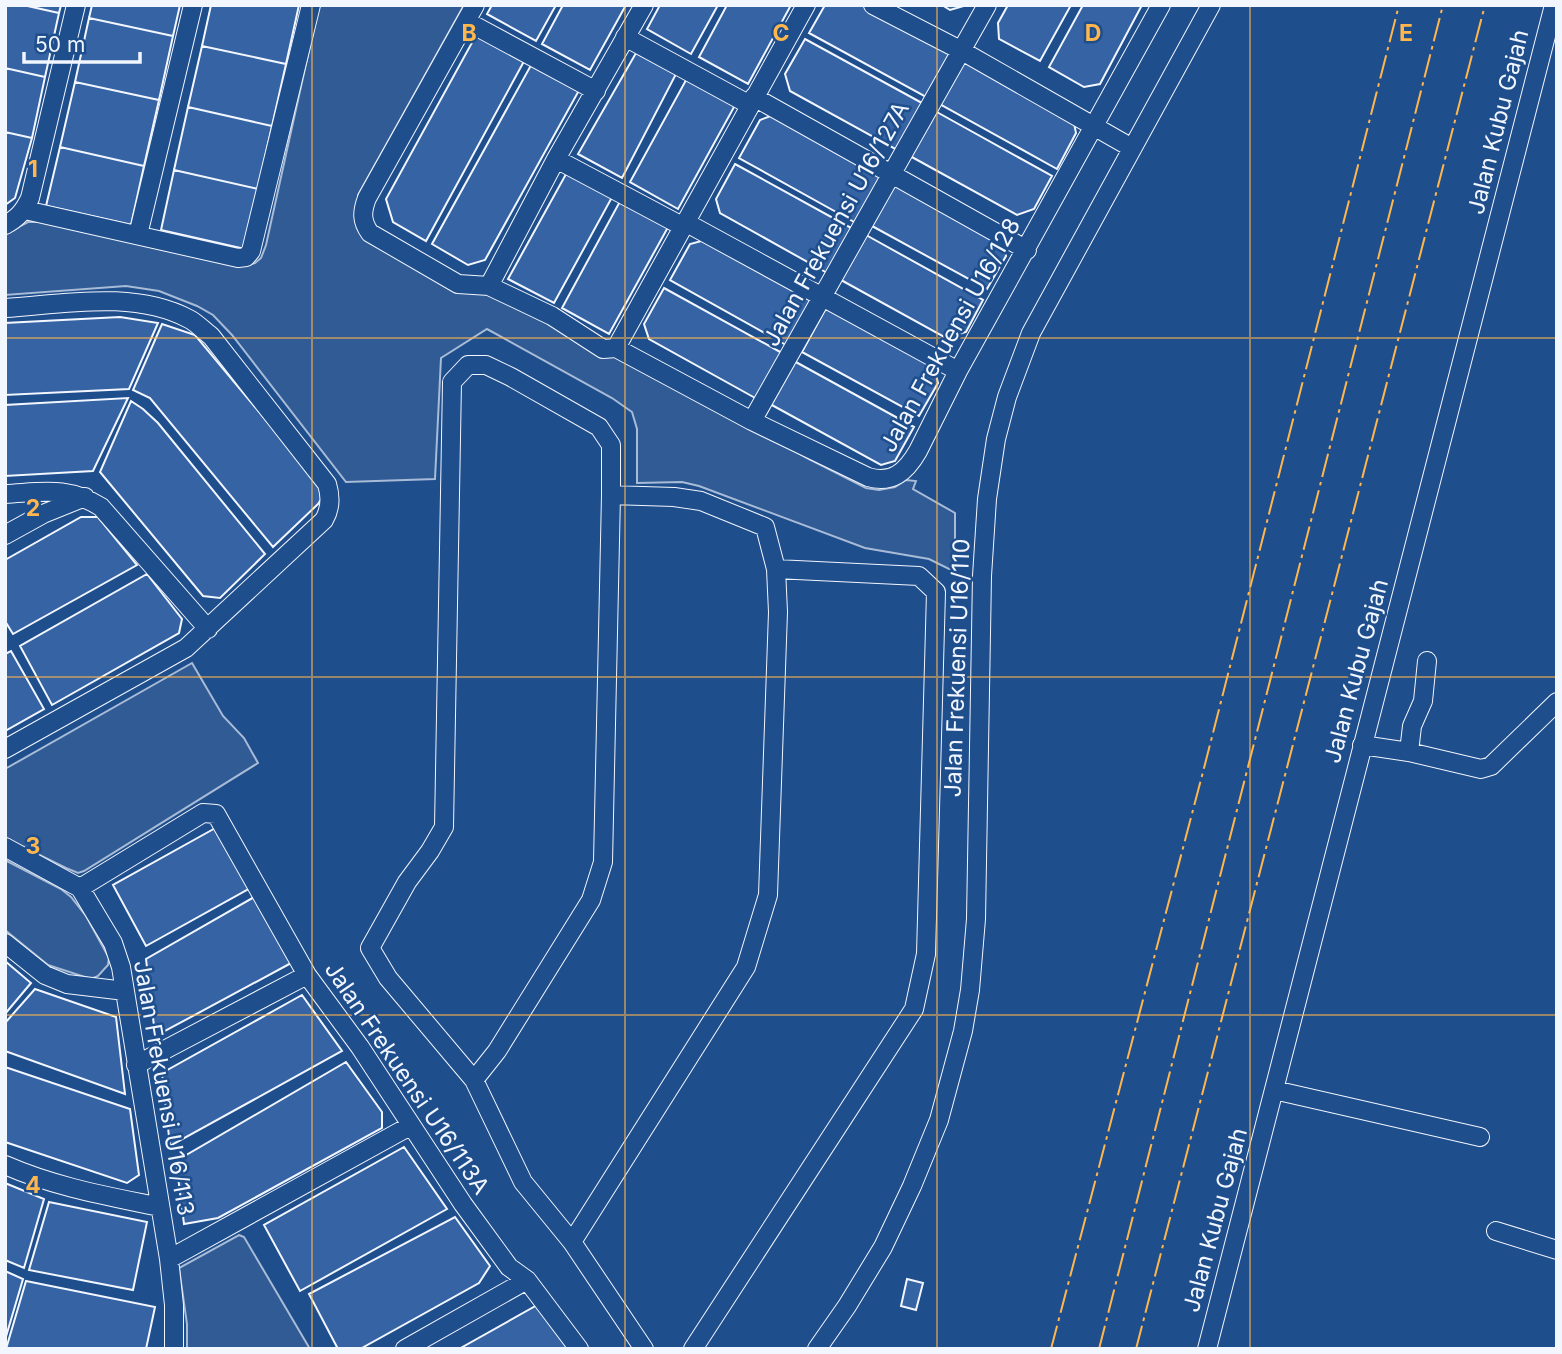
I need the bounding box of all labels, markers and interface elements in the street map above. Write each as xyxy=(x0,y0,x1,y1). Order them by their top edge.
text: B xyxy=(461,19,477,47)
text: C xyxy=(772,19,790,47)
text: D xyxy=(1085,19,1101,47)
text: E xyxy=(1399,19,1413,47)
scale bar xyxy=(24,21,140,65)
street label: Jalan Kubu Gajah xyxy=(1462,27,1534,217)
text: 50 m xyxy=(35,32,85,57)
street label: Jalan Frekuensi U16/127A xyxy=(757,97,915,351)
text: 1 xyxy=(28,155,38,183)
street label: Jalan Frekuensi U16/128 xyxy=(874,213,1026,457)
text: 2 xyxy=(26,494,40,522)
street label: Jalan Frekuensi U16/110 xyxy=(938,538,976,798)
street label: Jalan Kubu Gajah xyxy=(1318,576,1394,766)
text: 3 xyxy=(26,832,40,860)
street label: Jalan Frekuensi U16/113A xyxy=(319,956,495,1200)
street label: Jalan Frekuensi U16/113 xyxy=(128,958,200,1218)
street label: Jalan Kubu Gajah xyxy=(1177,1125,1253,1315)
text: 4 xyxy=(25,1171,41,1199)

